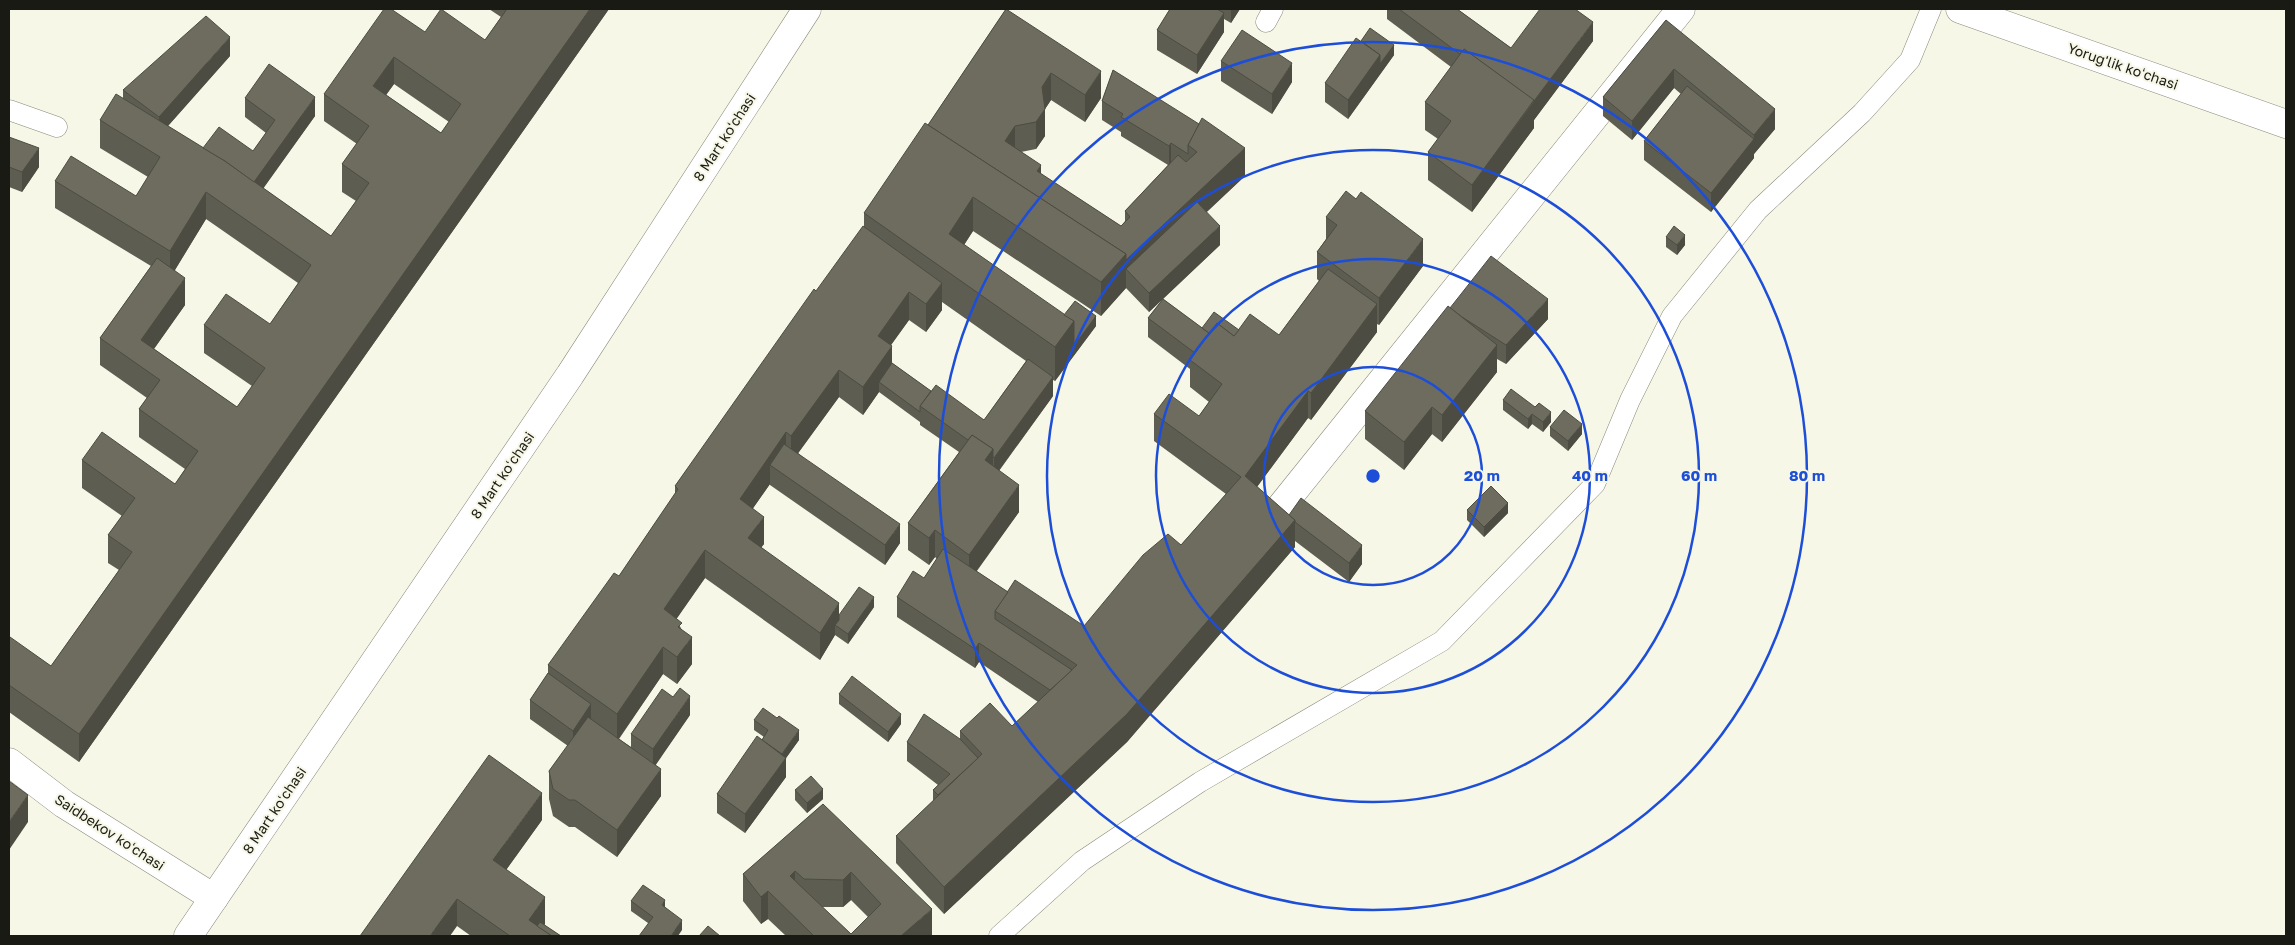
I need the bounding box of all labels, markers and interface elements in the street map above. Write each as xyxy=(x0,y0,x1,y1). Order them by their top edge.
street label: Yorug'lik koʻchasi xyxy=(2065,39,2181,93)
street label: 8 Mart koʻchasi xyxy=(689,90,759,184)
street label: 8 Mart koʻchasi xyxy=(467,428,537,522)
text: 20 m xyxy=(1464,466,1500,484)
text: 40 m xyxy=(1572,466,1608,484)
text: 60 m xyxy=(1681,466,1717,484)
text: 80 m xyxy=(1789,466,1825,484)
centre of rings xyxy=(1364,467,1382,485)
street label: 8 Mart koʻchasi xyxy=(239,763,309,857)
street label: Saidbekov koʻchasi xyxy=(52,790,168,874)

